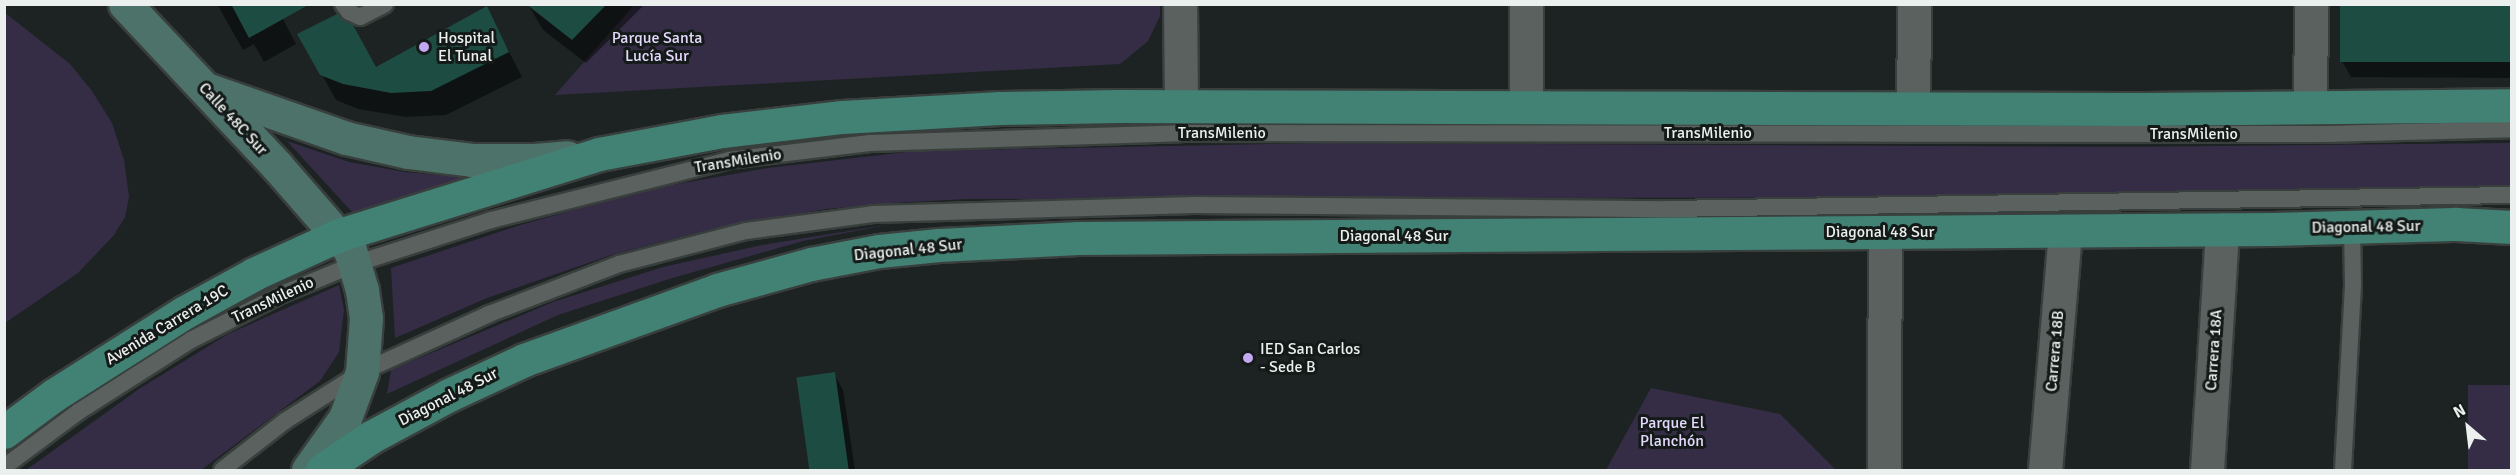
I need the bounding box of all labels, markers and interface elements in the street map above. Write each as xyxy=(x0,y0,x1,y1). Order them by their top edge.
place label: Hospital El Tunal xyxy=(438,28,495,66)
park label: Parque Santa Lucía Sur xyxy=(612,28,702,66)
marker: Hospital El Tunal xyxy=(415,38,433,56)
street label: Calle 48C Sur xyxy=(195,79,271,159)
street label: TransMilenio xyxy=(1178,123,1266,143)
street label: TransMilenio xyxy=(1664,123,1752,143)
street label: TransMilenio xyxy=(2150,124,2238,144)
street label: TransMilenio xyxy=(693,145,783,177)
street label: Diagonal 48 Sur xyxy=(2311,216,2421,238)
street label: Diagonal 48 Sur xyxy=(1826,222,1934,242)
street label: Diagonal 48 Sur xyxy=(1340,226,1448,246)
street label: Diagonal 48 Sur xyxy=(853,235,963,265)
street label: TransMilenio xyxy=(229,273,317,327)
street label: Avenida Carrera 19C xyxy=(102,281,232,369)
street label: Carrera 18A xyxy=(2202,309,2226,391)
street label: Carrera 18B xyxy=(2042,310,2068,392)
place label: IED San Carlos - Sede B xyxy=(1260,339,1360,377)
marker: IED San Carlos - Sede B xyxy=(1241,351,1255,365)
street label: Diagonal 48 Sur xyxy=(395,364,501,430)
north arrow xyxy=(2438,397,2498,457)
text: N xyxy=(2450,400,2469,423)
park label: Parque El Planchón xyxy=(1639,413,1705,451)

